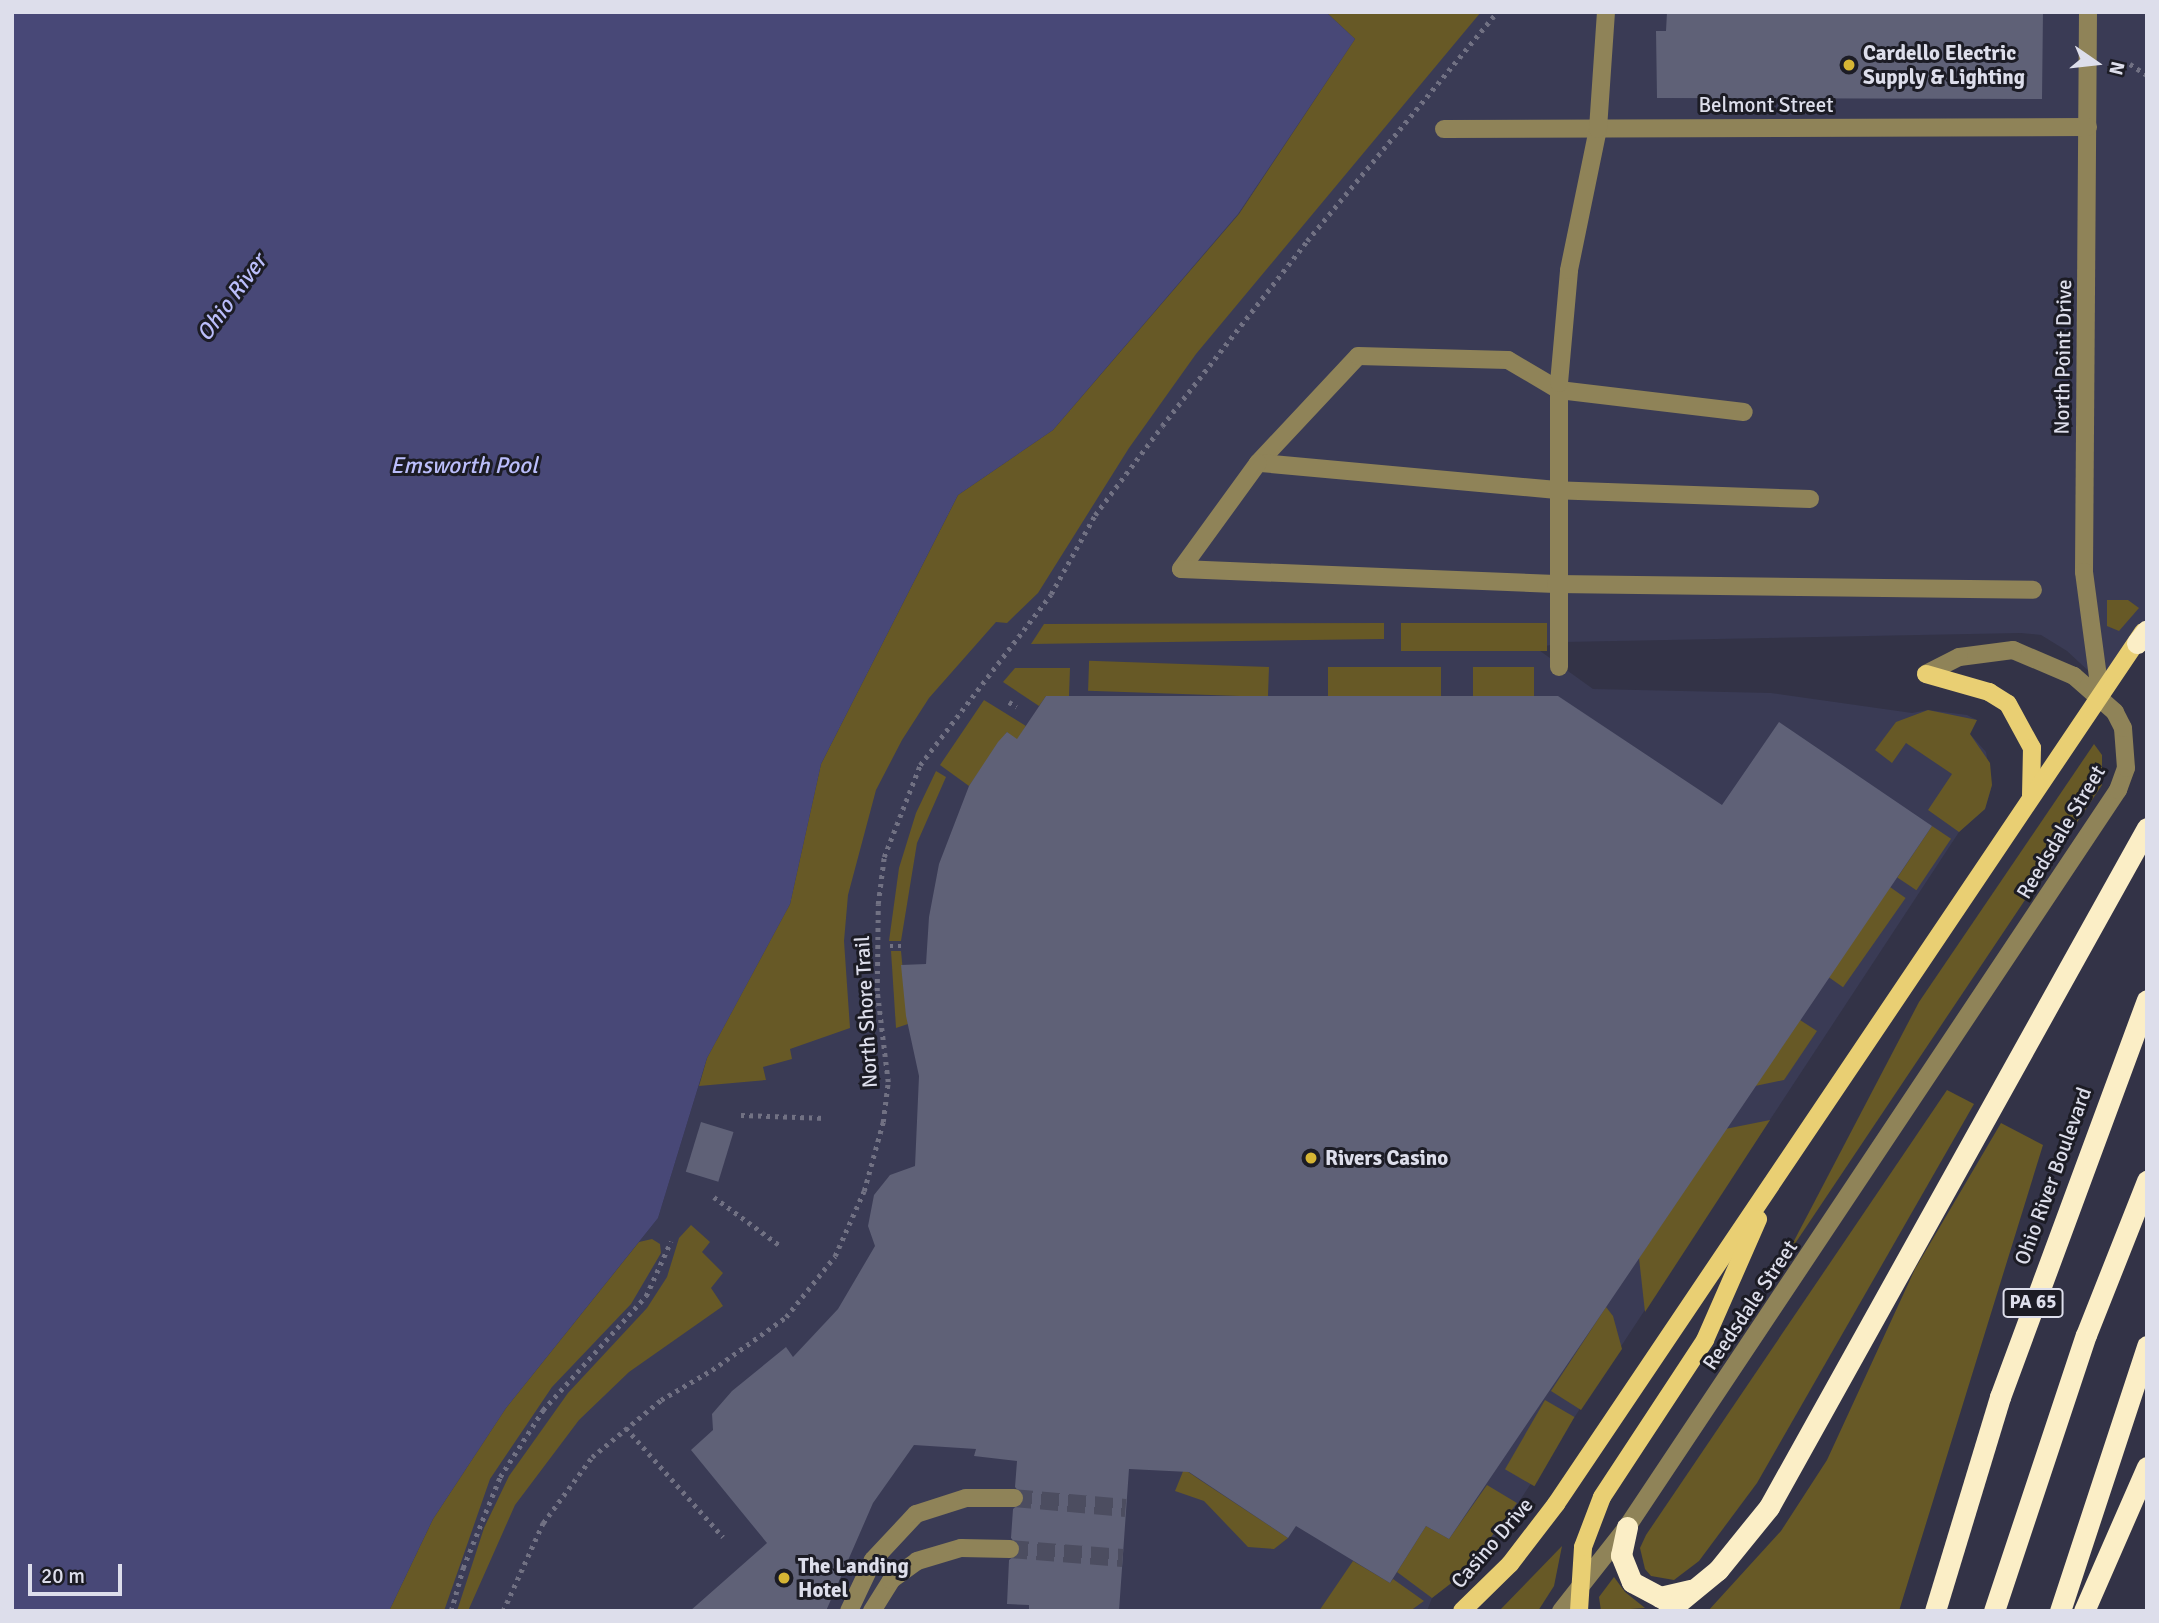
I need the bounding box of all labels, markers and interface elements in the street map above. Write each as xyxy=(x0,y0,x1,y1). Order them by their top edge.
north arrow xyxy=(2061,28,2131,98)
place label: Cardello Electric Supply & Lighting xyxy=(1863,40,2025,90)
marker: Cardello Electric Supply & Lighting xyxy=(1841,57,1857,73)
text: N xyxy=(2103,59,2130,77)
street label: Belmont Street xyxy=(1698,92,1834,118)
water label: Ohio River xyxy=(191,249,273,347)
street label: North Point Drive xyxy=(2049,279,2077,435)
water label: Emsworth Pool xyxy=(390,452,538,480)
street label: Reedsdale Street xyxy=(2011,761,2111,903)
street label: North Shore Trail xyxy=(849,935,883,1089)
street label: Ohio River Boulevard xyxy=(2009,1084,2097,1268)
place label: Rivers Casino xyxy=(1325,1145,1448,1171)
marker: Rivers Casino xyxy=(1303,1150,1319,1166)
street label: Reedsdale Street xyxy=(1697,1235,1803,1375)
road number: PA 65 xyxy=(2002,1288,2064,1318)
street label: Casino Drive xyxy=(1446,1492,1538,1594)
scale bar xyxy=(32,1550,126,1594)
place label: The Landing Hotel xyxy=(798,1553,909,1603)
text: 20 m xyxy=(41,1563,85,1589)
marker: The Landing Hotel xyxy=(776,1570,792,1586)

